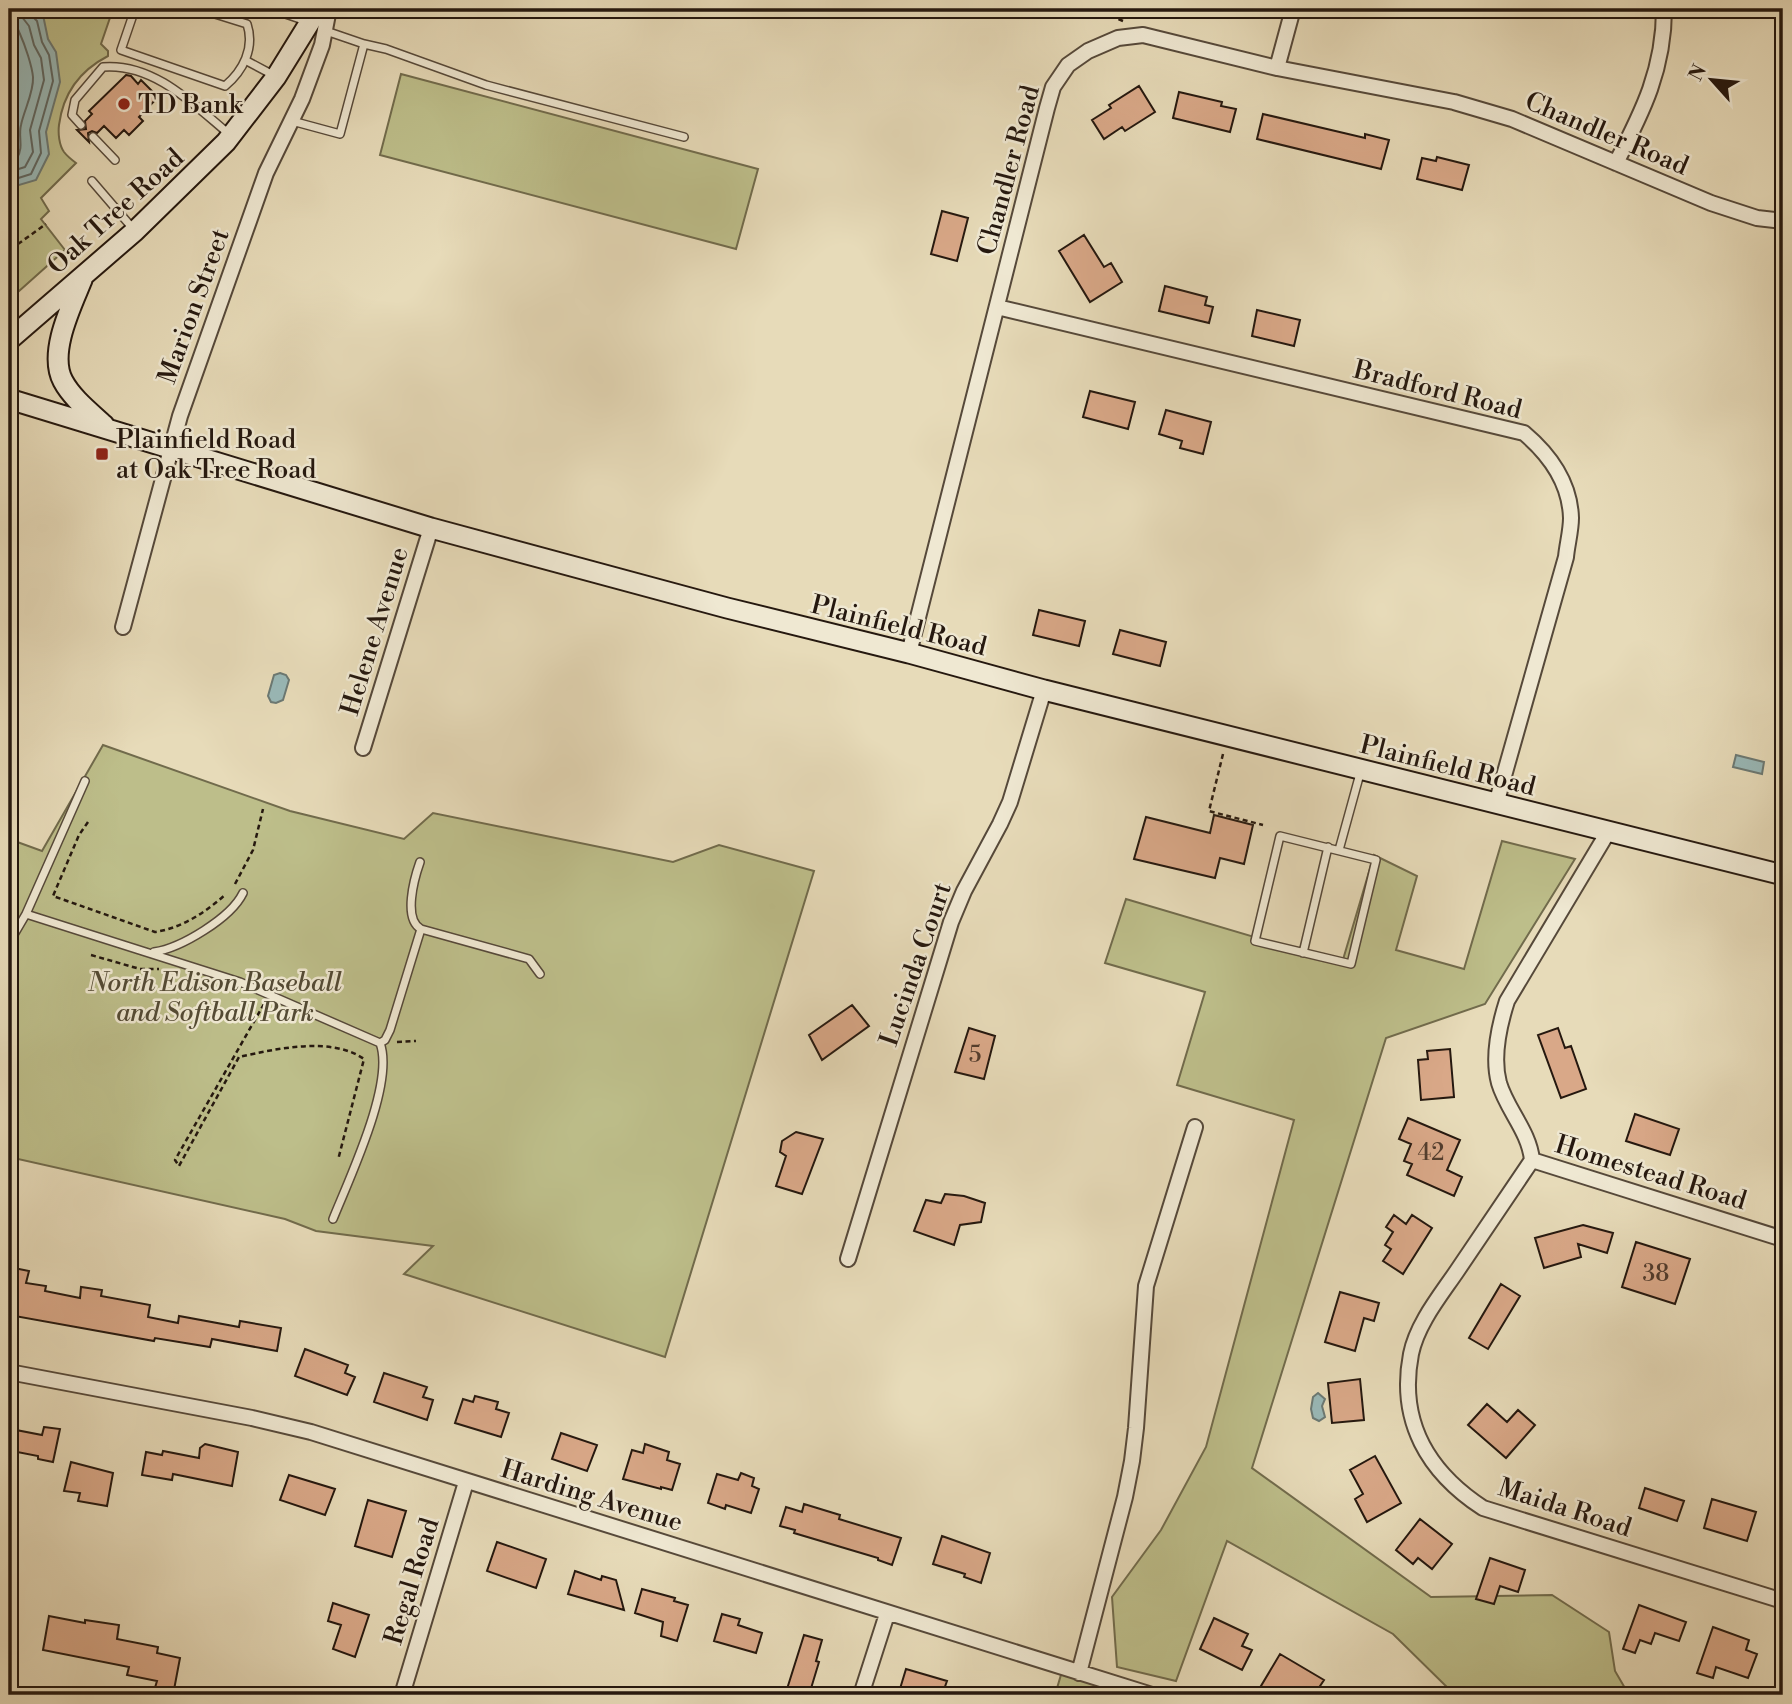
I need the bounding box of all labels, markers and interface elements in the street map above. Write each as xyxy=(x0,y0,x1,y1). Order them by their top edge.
north arrow xyxy=(1676,46,1746,116)
text: N xyxy=(1684,61,1712,85)
street label: Chandler Road xyxy=(971,82,1047,259)
street label: Chandler Road xyxy=(1520,85,1693,183)
place label: TD Bank xyxy=(138,89,244,121)
marker: TD Bank xyxy=(116,96,132,112)
street label: Oak Tree Road xyxy=(41,142,191,281)
street label: Marion Street xyxy=(151,224,237,388)
street label: Bradford Road xyxy=(1349,353,1525,426)
place label: Plainfield Road at Oak Tree Road xyxy=(116,424,316,486)
marker: Plainfield Road at Oak Tree Road xyxy=(94,446,110,462)
street label: Helene Avenue xyxy=(334,543,416,719)
street label: Plainfield Road xyxy=(808,589,990,663)
street label: Plainfield Road xyxy=(1357,729,1539,803)
street label: Lucinda Court xyxy=(873,878,959,1050)
park label: North Edison Baseball and Softball Park xyxy=(87,967,343,1029)
house number: 5 xyxy=(969,1041,981,1069)
street label: Homestead Road xyxy=(1551,1129,1751,1217)
house number: 42 xyxy=(1418,1139,1444,1167)
house number: 38 xyxy=(1643,1260,1669,1288)
street label: Harding Avenue xyxy=(497,1453,686,1539)
street label: Maida Road xyxy=(1494,1471,1636,1545)
street label: Regal Road xyxy=(378,1514,446,1649)

